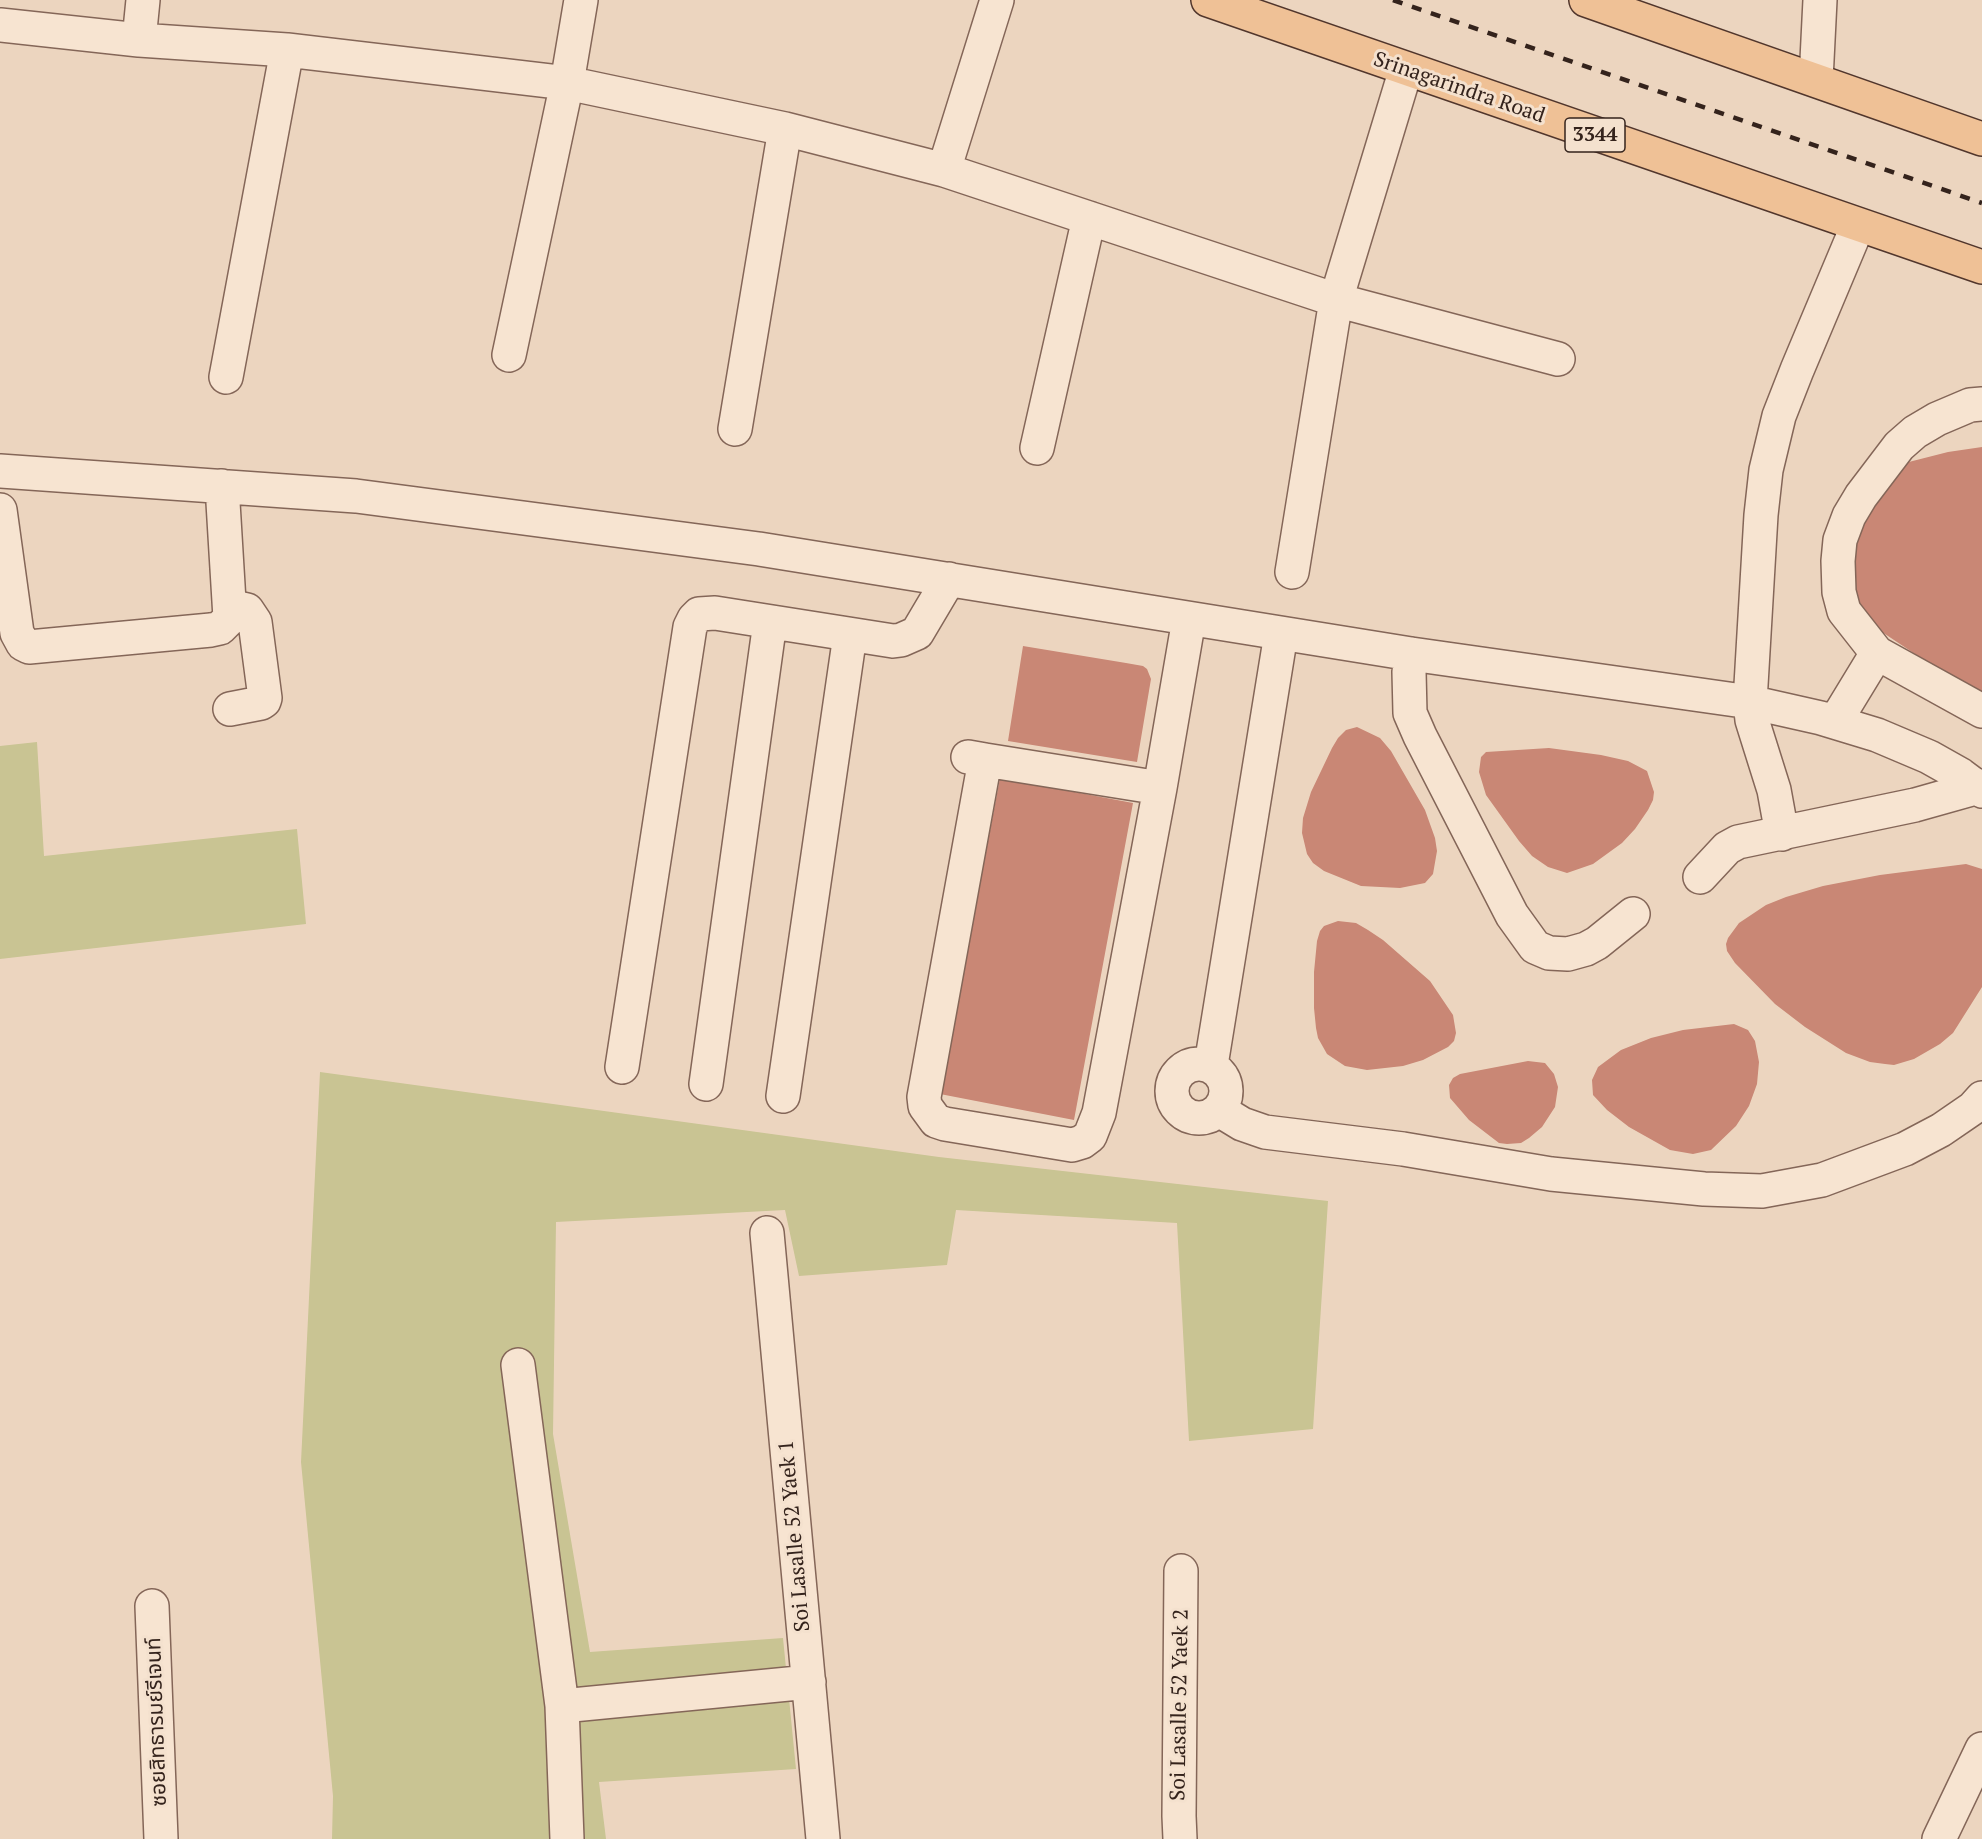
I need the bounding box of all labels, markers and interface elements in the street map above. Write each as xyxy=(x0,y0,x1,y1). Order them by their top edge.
street label: Srinagarindra Road xyxy=(1370,47,1548,129)
road number: 3344 xyxy=(1565,118,1625,152)
street label: Soi Lasalle 52 Yaek 1 xyxy=(774,1439,816,1633)
street label: Soi Lasalle 52 Yaek 2 xyxy=(1166,1609,1194,1801)
street label: ซอยสิทธารมย์รีเจนท์ xyxy=(141,1637,173,1807)

